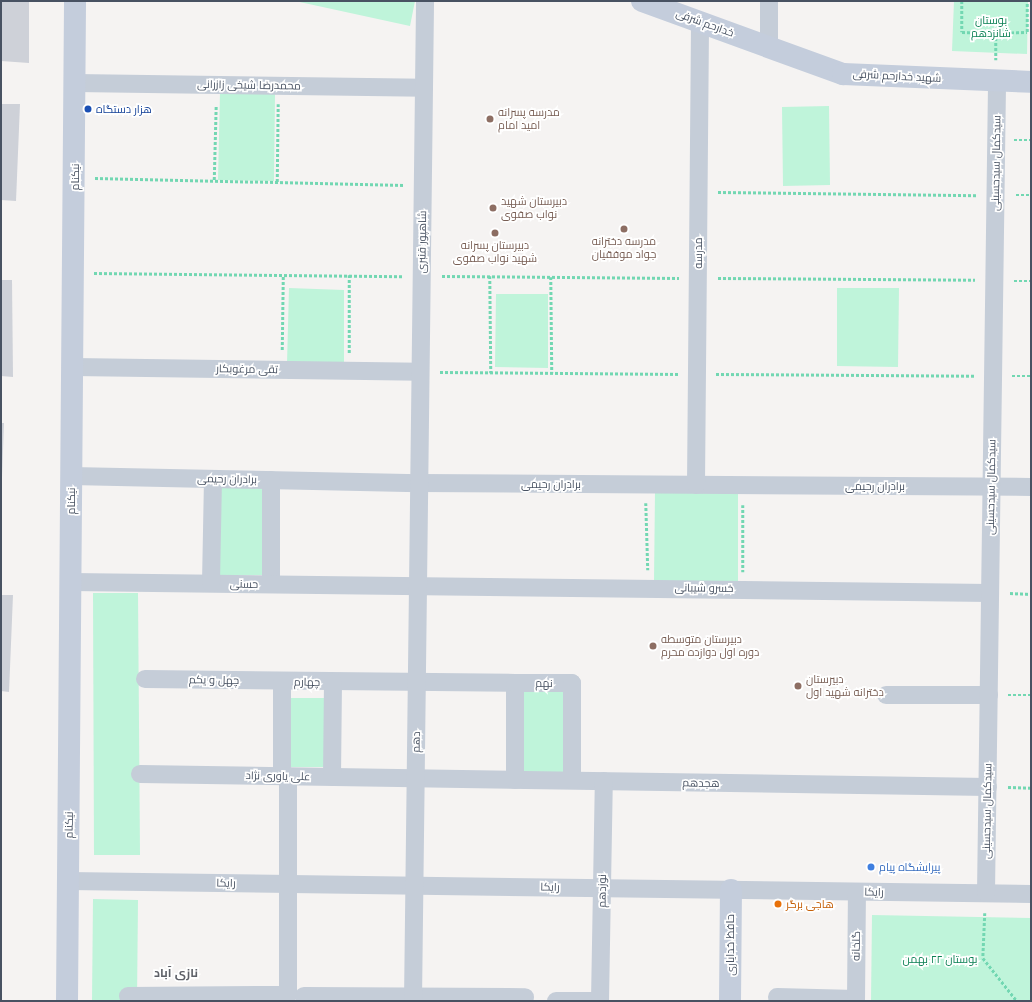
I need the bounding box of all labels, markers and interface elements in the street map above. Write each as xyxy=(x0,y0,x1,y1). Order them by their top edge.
street label: خدارحم شرفی xyxy=(674,6,736,40)
park label: بوستان شانزدهم xyxy=(971,14,1011,40)
street label: شهید خدارحم شرفی xyxy=(852,67,942,85)
street label: محمدرضا شیخی زازرانی xyxy=(197,77,301,93)
place label: هزار دستگاه xyxy=(96,102,152,116)
marker: هزار دستگاه xyxy=(83,104,93,114)
place label: مدرسه پسرانه امید امام xyxy=(498,106,560,132)
marker: مدرسه پسرانه امید امام xyxy=(485,114,495,124)
street label: سیدکمال سیدحسینی xyxy=(989,115,1003,211)
street label: نیکنام xyxy=(68,164,82,190)
place label: دبیرستان شهید نواب صفوی xyxy=(501,195,567,221)
marker: دبیرستان شهید نواب صفوی xyxy=(488,203,498,213)
street label: شاهپور قنبری xyxy=(415,211,429,273)
marker: مدرسه دخترانه جواد موفقیان xyxy=(619,224,629,234)
marker: دبیرستان پسرانه شهید نواب صفوی xyxy=(490,228,500,238)
place label: مدرسه دخترانه جواد موفقیان xyxy=(592,235,656,261)
street label: مدرسه xyxy=(691,237,705,269)
place label: دبیرستان پسرانه شهید نواب صفوی xyxy=(453,239,537,265)
street label: تقی مرغوبکار xyxy=(216,362,278,376)
street label: سیدکمال سیدحسینی xyxy=(984,439,998,535)
street label: برادران رحیمی xyxy=(197,472,257,486)
street label: برادران رحیمی xyxy=(521,477,581,491)
street label: برادران رحیمی xyxy=(845,479,905,493)
street label: نیکنام xyxy=(64,488,78,514)
street label: حسنی xyxy=(230,577,258,591)
street label: خسرو شیبانی xyxy=(674,581,734,595)
place label: دبیرستان متوسطه دوره اول دوازده محرم xyxy=(661,633,759,659)
marker: دبیرستان متوسطه دوره اول دوازده محرم xyxy=(648,641,658,651)
street label: چهل و یکم xyxy=(189,673,239,687)
place label: دبيرستان دخترانه شهید اول xyxy=(806,673,884,699)
street label: چهارم xyxy=(294,675,320,689)
street label: نهم xyxy=(535,676,553,690)
marker: دبيرستان دخترانه شهید اول xyxy=(793,681,803,691)
street label: دهم xyxy=(409,731,423,753)
street label: سیدکمال سیدحسینی xyxy=(980,763,994,859)
street label: علی یاوری نژاد xyxy=(245,769,311,783)
street label: هجدهم xyxy=(682,776,720,790)
street label: نیکنام xyxy=(62,811,76,839)
place label: پیرایشگاه پیام xyxy=(879,860,940,874)
marker: پیرایشگاه پیام xyxy=(866,862,876,872)
street label: نوزدهم xyxy=(595,874,609,908)
street label: رایکا xyxy=(216,876,236,890)
street label: رایکا xyxy=(540,880,560,894)
street label: رایکا xyxy=(864,885,884,899)
place label: هاجی برگر xyxy=(786,897,834,911)
marker: هاجی برگر xyxy=(773,899,783,909)
street label: حافظ خدایاری xyxy=(723,914,737,976)
street label: گلخانه xyxy=(849,931,863,961)
park label: بوستان ۲۲ بهمن xyxy=(903,952,977,966)
district label: نازی آباد xyxy=(154,966,198,980)

